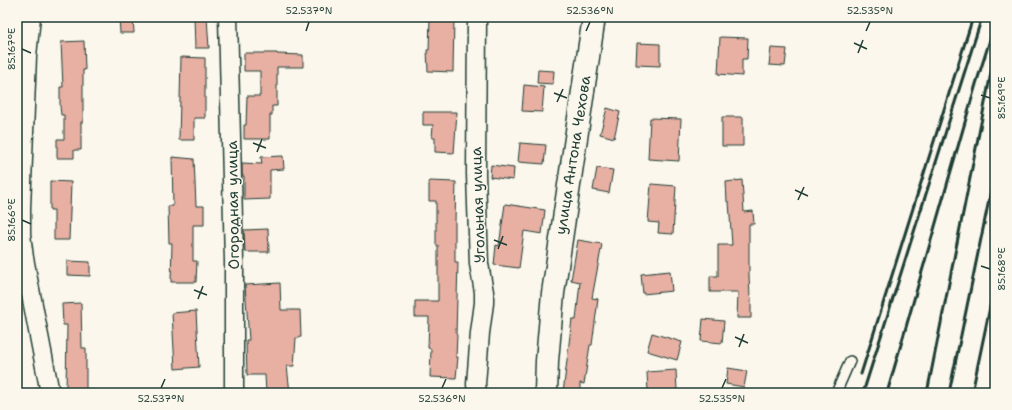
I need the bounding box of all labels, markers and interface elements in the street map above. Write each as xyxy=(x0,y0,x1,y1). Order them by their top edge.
text: 52.537°N xyxy=(286,4,332,17)
text: 52.536°N xyxy=(566,4,614,17)
text: 52.535°N xyxy=(847,4,893,17)
text: 85.167°E xyxy=(5,28,18,70)
street label: улица Антона Чехова xyxy=(551,73,596,236)
text: 85.169°E xyxy=(995,77,1008,119)
street label: Огородная улица xyxy=(222,140,244,270)
street label: Угольная улица xyxy=(466,146,490,264)
text: 85.166°E xyxy=(5,198,18,242)
text: 85.168°E xyxy=(995,247,1008,291)
text: 52.537°N xyxy=(138,392,184,405)
text: 52.536°N xyxy=(418,392,466,405)
text: 52.535°N xyxy=(699,392,745,405)

